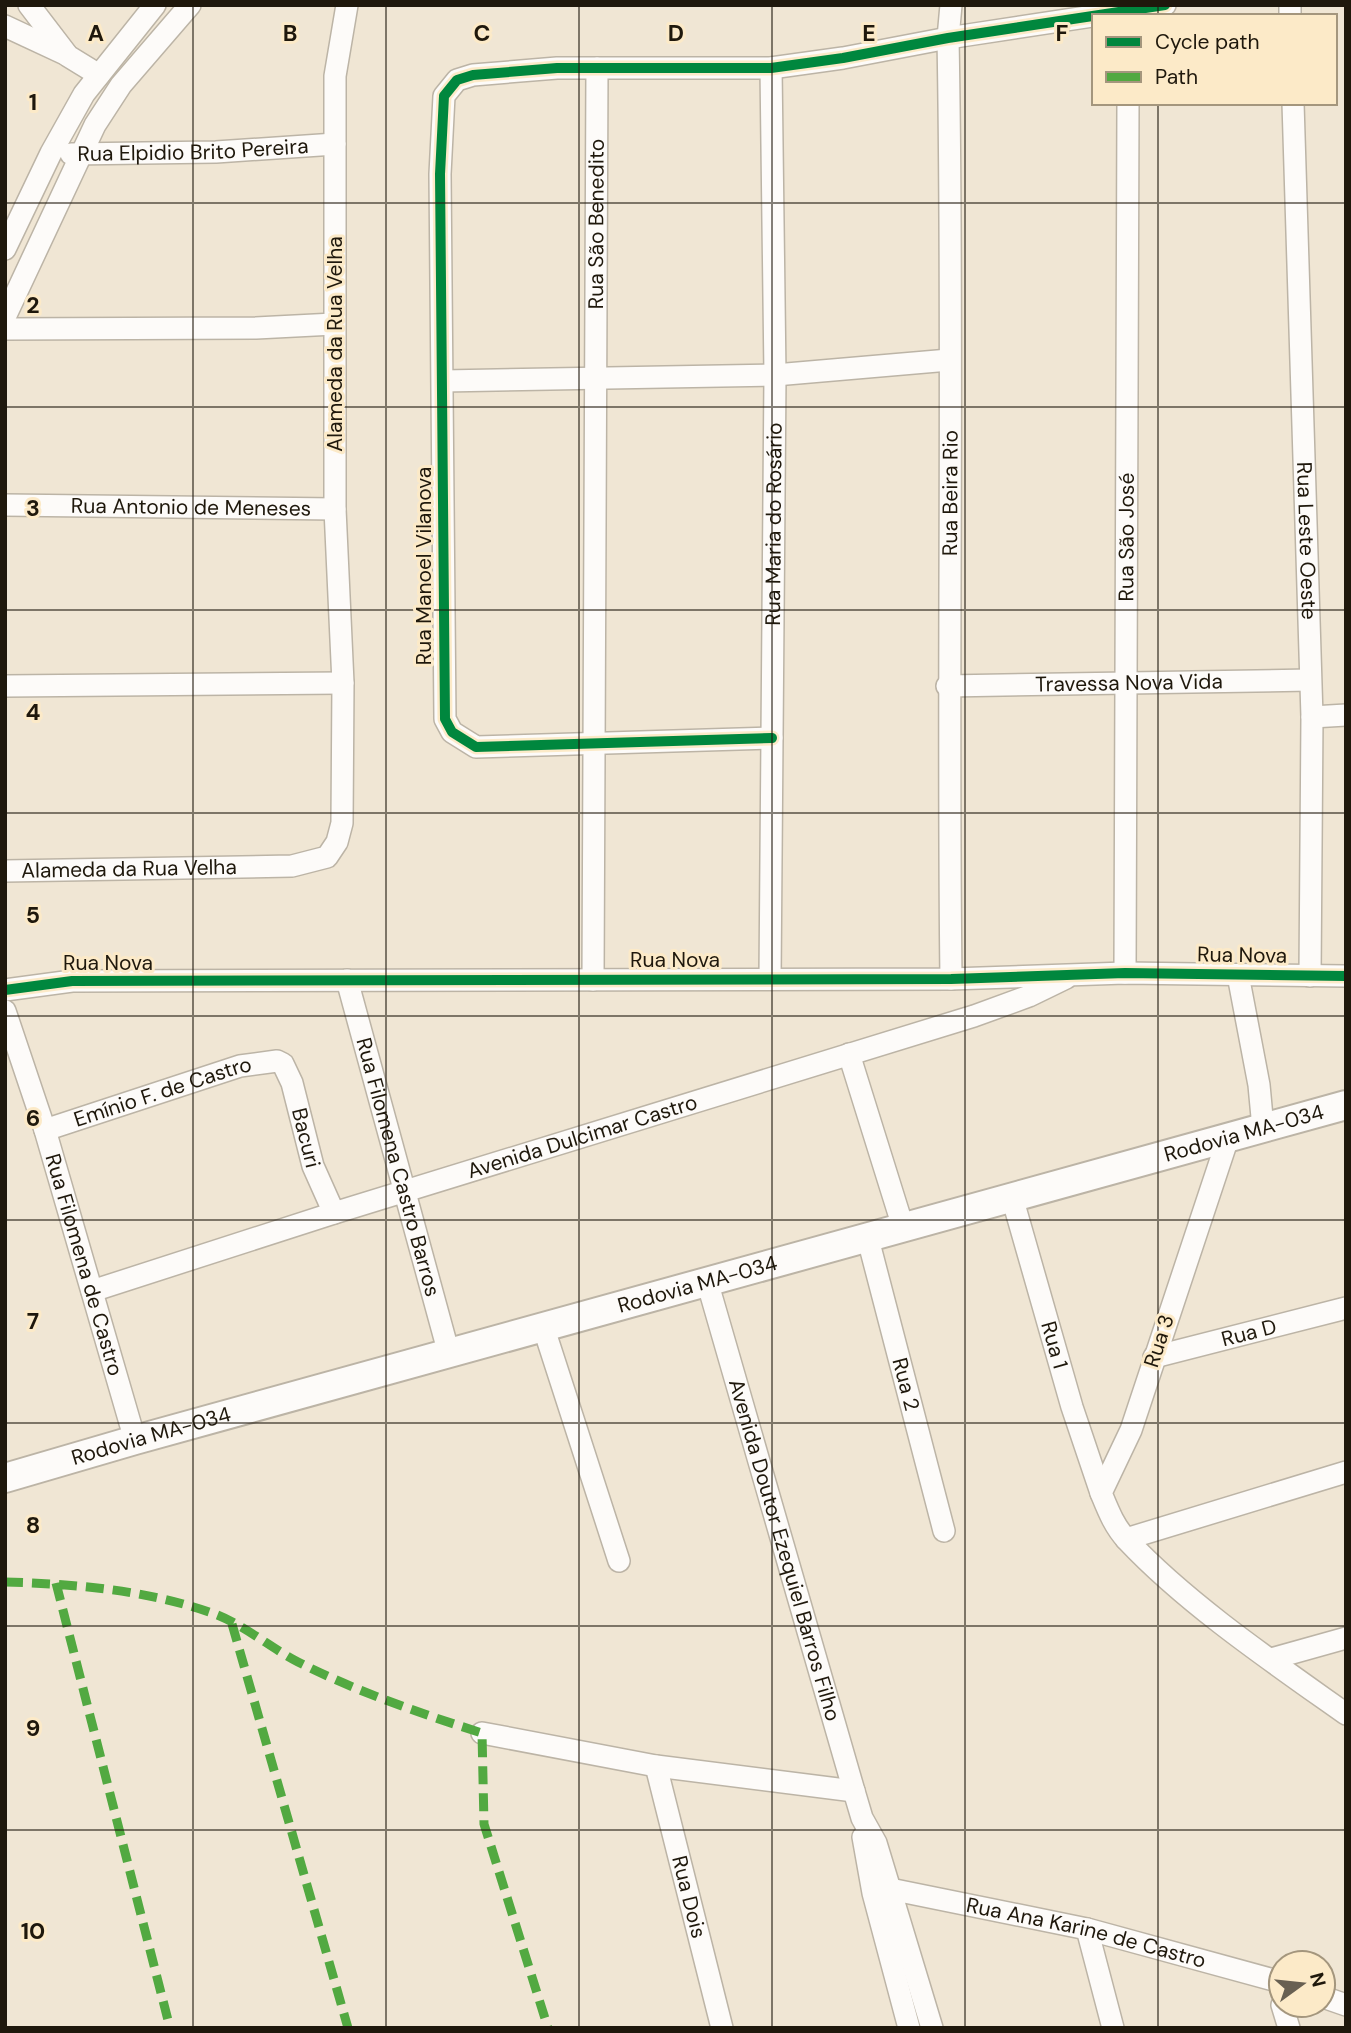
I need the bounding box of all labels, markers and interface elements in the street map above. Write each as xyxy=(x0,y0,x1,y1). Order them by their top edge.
legend xyxy=(1092,14,1337,105)
text: A xyxy=(88,18,104,48)
text: B xyxy=(283,18,297,48)
text: C xyxy=(474,18,490,48)
text: D xyxy=(668,18,684,48)
text: E xyxy=(862,18,876,48)
text: F xyxy=(1056,18,1069,48)
text: Cycle path xyxy=(1155,28,1260,56)
text: Path xyxy=(1155,63,1198,91)
text: 1 xyxy=(29,87,37,117)
street label: Rua Elpidio Brito Pereira xyxy=(77,132,309,168)
street label: Rua São Benedito xyxy=(582,139,611,309)
street label: Alameda da Rua Velha xyxy=(321,236,349,452)
text: 2 xyxy=(26,290,40,320)
street label: Rua Maria do Rosário xyxy=(759,422,789,626)
street label: Rua Beira Rio xyxy=(936,430,964,556)
street label: Rua Leste Oeste xyxy=(1290,461,1323,620)
street label: Rua Manoel Vilanova xyxy=(410,467,438,665)
street label: Rua São José xyxy=(1112,473,1141,601)
street label: Rua Antonio de Meneses xyxy=(71,492,311,523)
text: 3 xyxy=(26,493,40,523)
street label: Travessa Nova Vida xyxy=(1035,667,1223,699)
text: 4 xyxy=(26,697,41,727)
street label: Alameda da Rua Velha xyxy=(21,853,237,885)
text: 5 xyxy=(26,900,40,930)
street label: Rua Nova xyxy=(1197,940,1287,970)
street label: Rua Nova xyxy=(630,946,720,974)
street label: Rua Nova xyxy=(63,949,153,977)
street label: Rua Filomena Castro Barros xyxy=(349,1035,447,1300)
street label: Emínio F. de Castro xyxy=(70,1051,253,1134)
street label: Avenida Dulcimar Castro xyxy=(464,1088,701,1185)
street label: Rodovia MA-034 xyxy=(1161,1098,1327,1169)
text: 6 xyxy=(26,1103,40,1133)
street label: Bacuri xyxy=(285,1105,327,1171)
street label: Rua Filomena de Castro xyxy=(39,1150,130,1379)
street label: Rodovia MA-034 xyxy=(614,1249,781,1320)
text: 7 xyxy=(27,1306,39,1336)
street label: Rua 3 xyxy=(1137,1311,1181,1371)
street label: Rua D xyxy=(1218,1312,1280,1353)
street label: Rua 1 xyxy=(1034,1318,1074,1372)
street label: Rua 2 xyxy=(885,1355,926,1414)
street label: Avenida Doutor Ezequiel Barros Filho xyxy=(722,1376,847,1724)
street label: Rodovia MA-034 xyxy=(68,1400,234,1472)
text: 8 xyxy=(26,1510,40,1540)
text: 9 xyxy=(26,1713,40,1743)
street label: Rua Dois xyxy=(665,1853,713,1941)
street label: Rua Ana Karine de Castro xyxy=(964,1891,1209,1975)
text: 10 xyxy=(21,1916,45,1946)
north arrow xyxy=(1267,1949,1337,2019)
text: N xyxy=(1304,1970,1332,1990)

